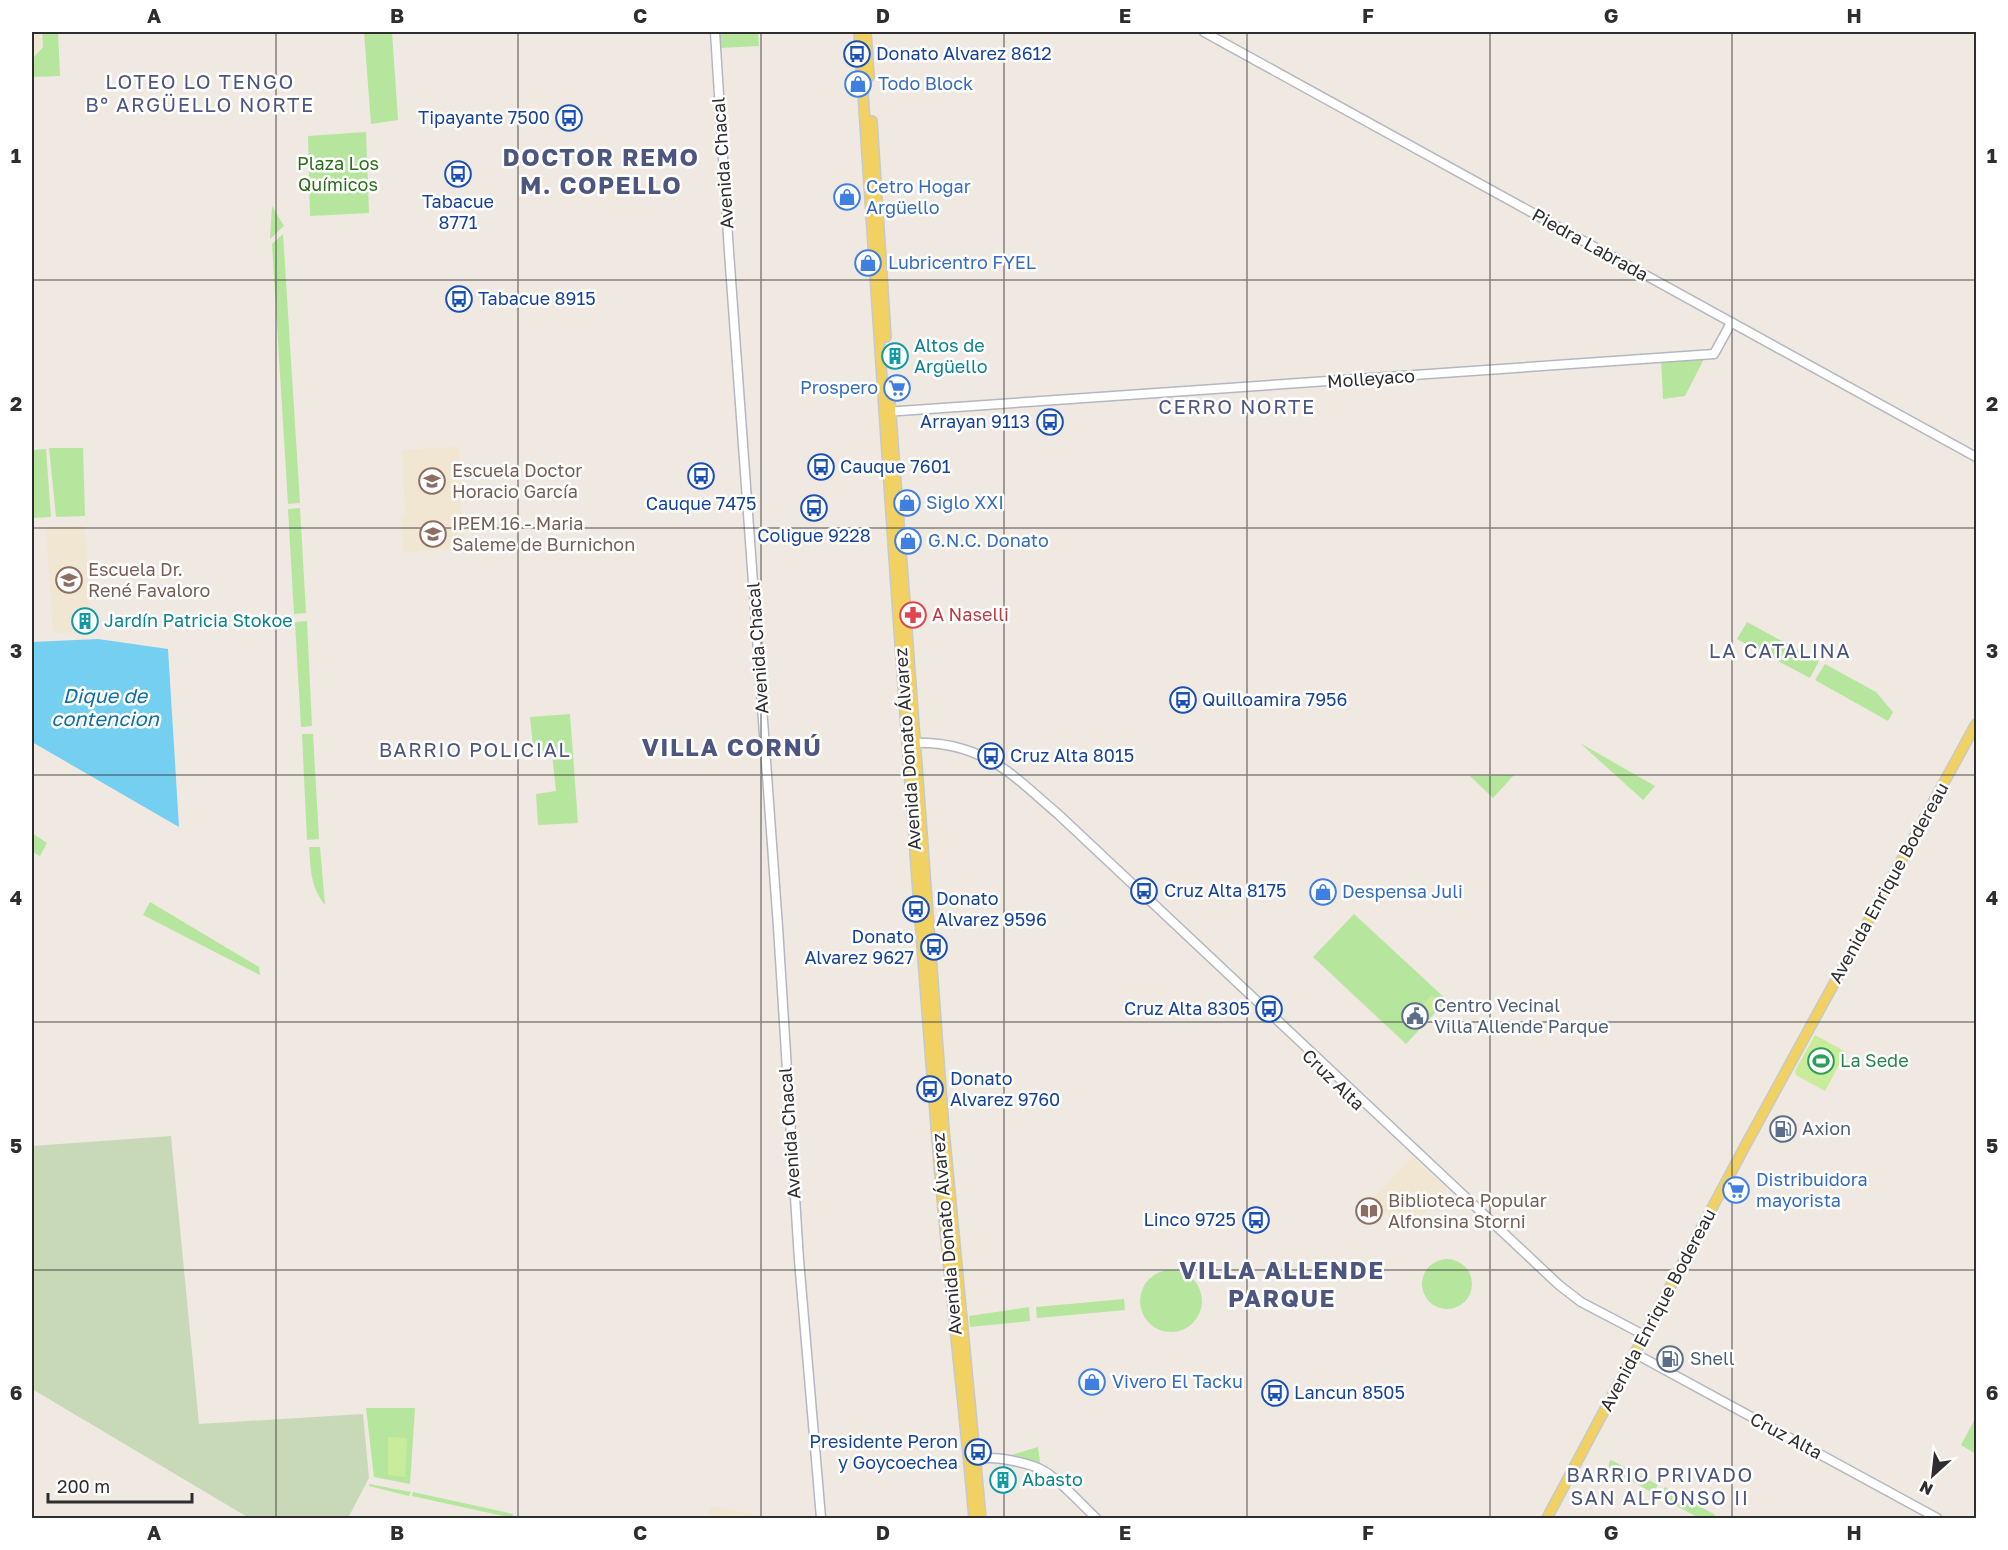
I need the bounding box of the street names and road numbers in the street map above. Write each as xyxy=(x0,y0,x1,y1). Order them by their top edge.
street label: Avenida Chacal xyxy=(706,96,738,230)
street label: Piedra Labrada xyxy=(1528,203,1652,285)
street label: Molleyaco xyxy=(1326,364,1416,392)
street label: Avenida Chacal xyxy=(741,581,773,715)
street label: Avenida Donato Álvarez xyxy=(889,647,925,851)
street label: Avenida Enrique Bodereau xyxy=(1824,778,1953,987)
street label: Cruz Alta xyxy=(1298,1044,1370,1114)
street label: Avenida Chacal xyxy=(773,1066,805,1200)
street label: Avenida Donato Álvarez xyxy=(926,1132,966,1336)
street label: Avenida Enrique Bodereau xyxy=(1594,1204,1720,1415)
street label: Cruz Alta xyxy=(1747,1407,1826,1463)

